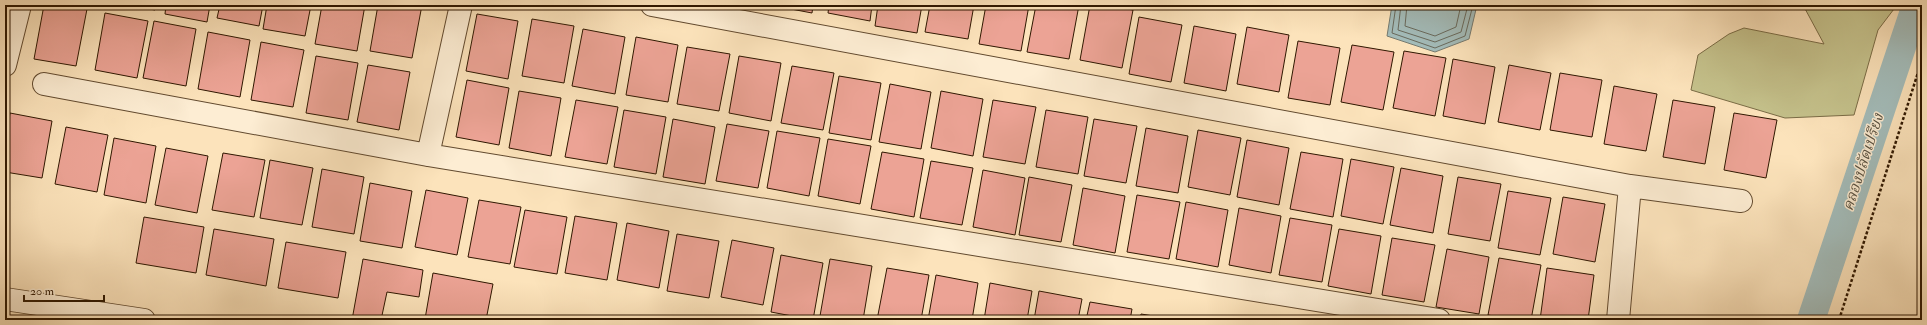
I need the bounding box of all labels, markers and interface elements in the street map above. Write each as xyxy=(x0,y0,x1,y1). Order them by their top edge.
water label: คลองปลัดเปรียง xyxy=(1839,111,1888,213)
scale bar xyxy=(24,277,104,303)
text: 20 m xyxy=(30,284,55,299)

